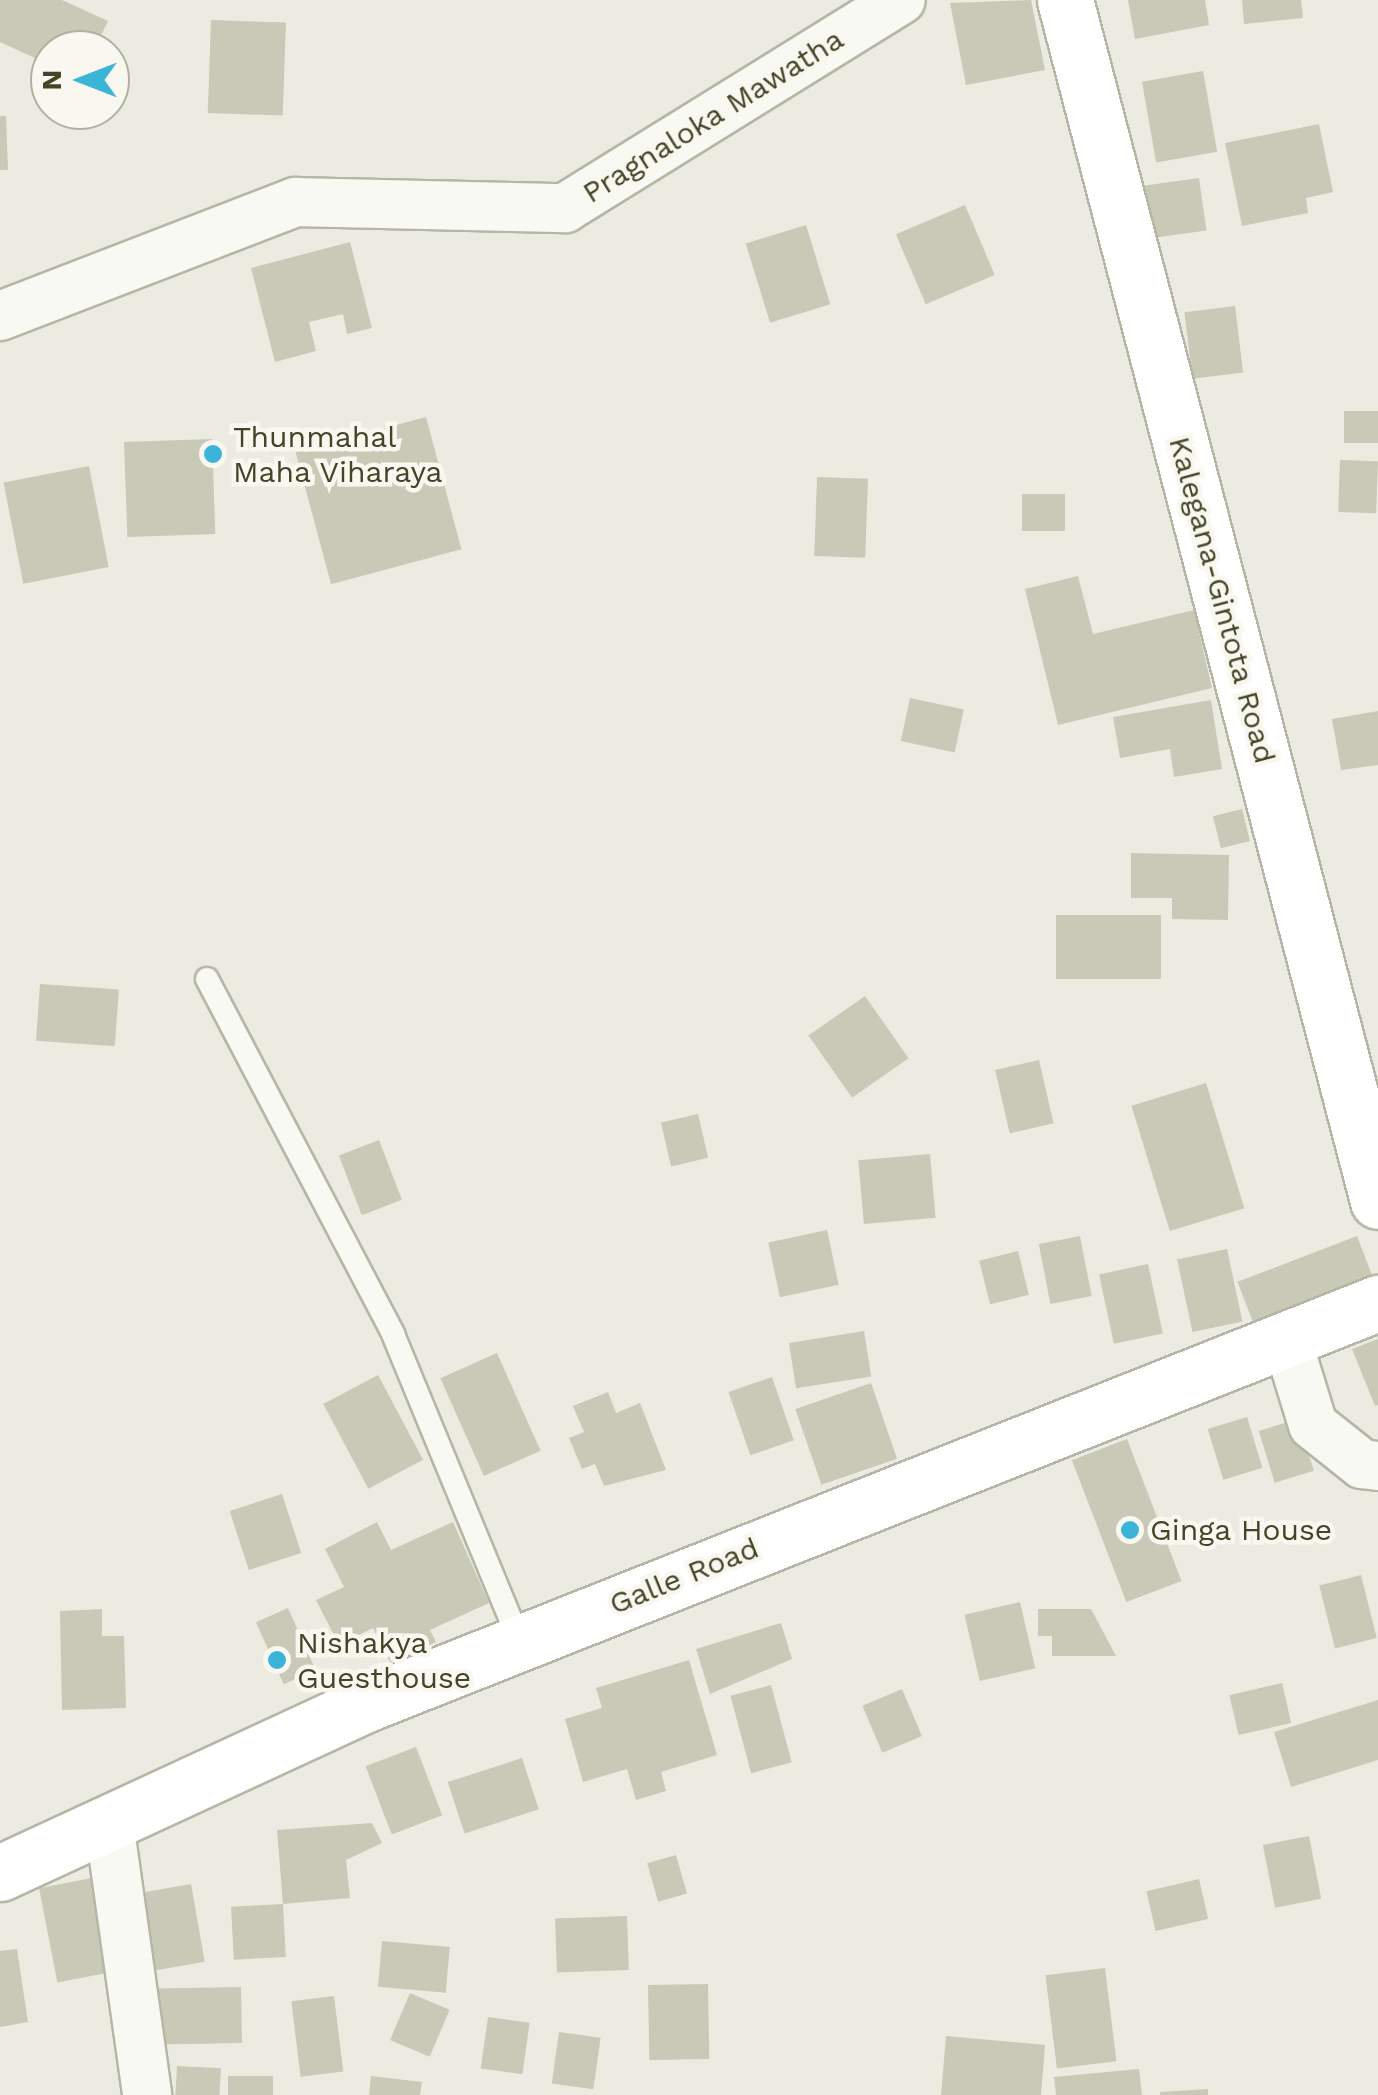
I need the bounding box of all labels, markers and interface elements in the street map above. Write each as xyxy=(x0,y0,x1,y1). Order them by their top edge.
street label: Pragnaloka Mawatha xyxy=(576,21,850,211)
north arrow xyxy=(30,30,130,130)
text: N xyxy=(35,70,68,90)
place label: Thunmahal Maha Viharaya xyxy=(233,419,444,490)
street label: Kalegana-Gintota Road xyxy=(1161,432,1283,768)
marker: Thunmahal Maha Viharaya xyxy=(202,443,224,465)
place label: Ginga House xyxy=(1150,1512,1333,1548)
marker: Ginga House xyxy=(1119,1519,1141,1541)
street label: Galle Road xyxy=(604,1530,764,1622)
place label: Nishakya Guesthouse xyxy=(297,1625,471,1696)
marker: Nishakya Guesthouse xyxy=(266,1649,288,1671)

